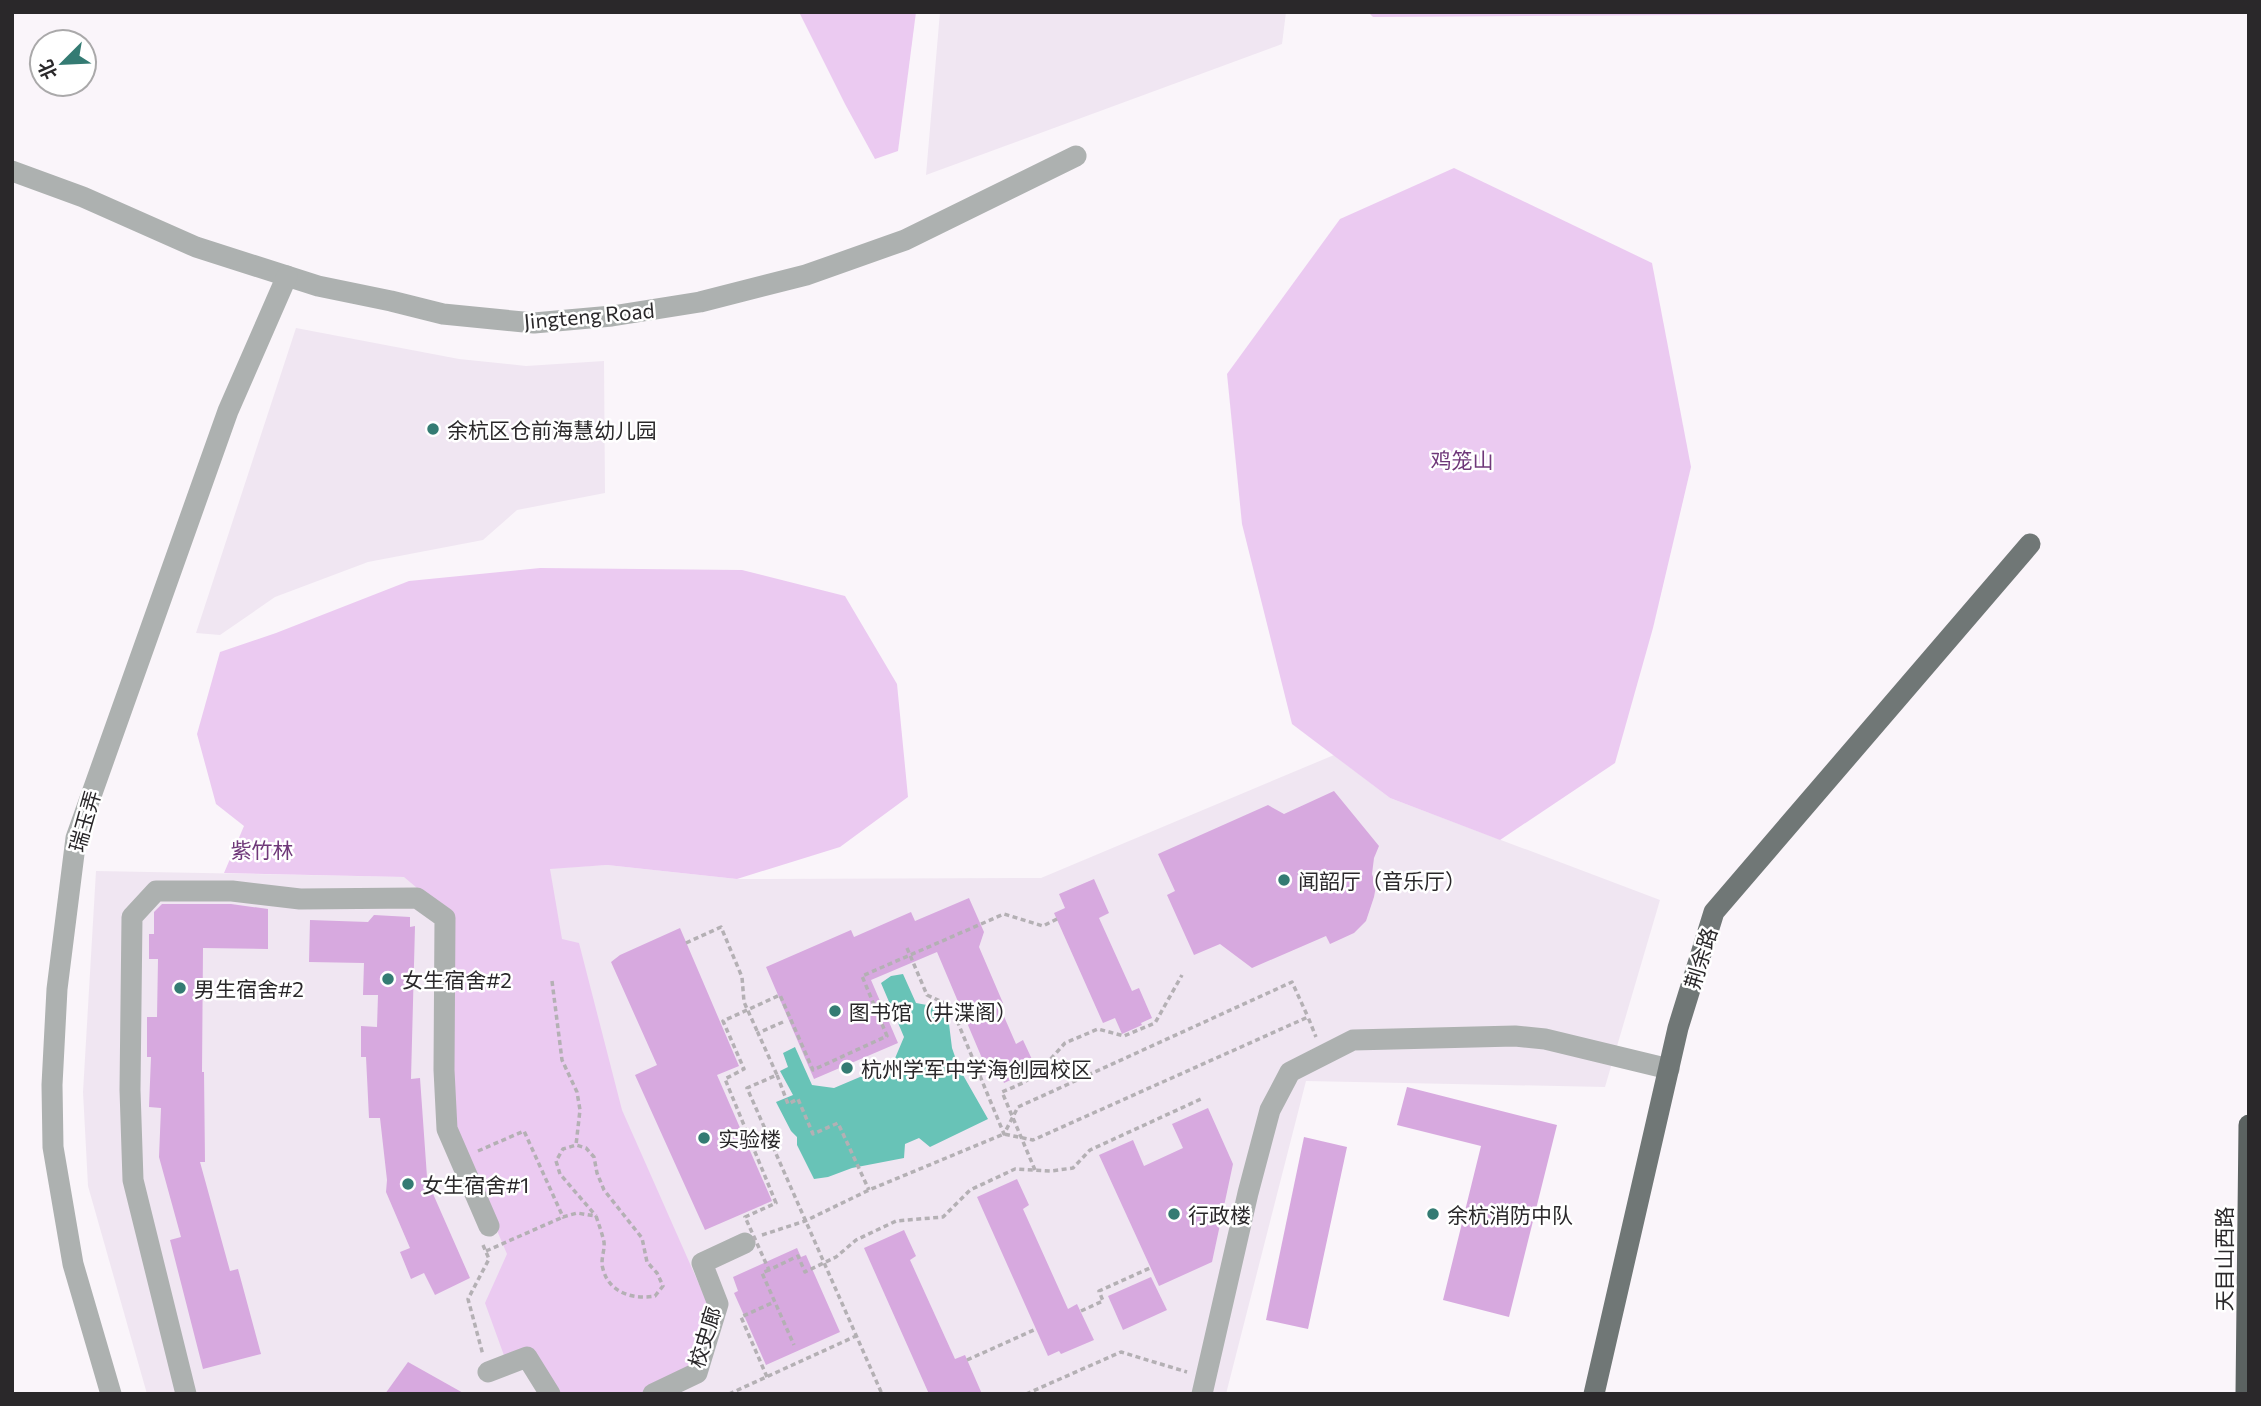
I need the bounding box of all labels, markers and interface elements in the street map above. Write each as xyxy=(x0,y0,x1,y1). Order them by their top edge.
north arrow xyxy=(28,28,98,98)
text: 北 xyxy=(33,57,61,83)
street label: Jingteng Road xyxy=(523,297,655,333)
place label: 余杭区仓前海慧幼儿园 xyxy=(447,417,657,442)
marker: 余杭区仓前海慧幼儿园 xyxy=(425,421,441,437)
park label: 鸡笼山 xyxy=(1431,447,1494,472)
street label: 瑞玉弄 xyxy=(63,787,105,855)
park label: 紫竹林 xyxy=(231,837,294,862)
place label: 闻韶厅（音乐厅） xyxy=(1298,868,1466,893)
marker: 闻韶厅（音乐厅） xyxy=(1276,872,1292,888)
street label: 荆余路 xyxy=(1679,924,1721,992)
place label: 女生宿舍#2 xyxy=(402,967,512,992)
marker: 女生宿舍#2 xyxy=(380,971,396,987)
place label: 男生宿舍#2 xyxy=(194,976,304,1001)
marker: 男生宿舍#2 xyxy=(172,980,188,996)
place label: 图书馆（井渫阁） xyxy=(849,999,1017,1024)
marker: 图书馆（井渫阁） xyxy=(827,1003,843,1019)
place label: 杭州学军中学海创园校区 xyxy=(861,1056,1092,1081)
marker: 杭州学军中学海创园校区 xyxy=(839,1060,855,1076)
place label: 实验楼 xyxy=(718,1126,781,1151)
marker: 实验楼 xyxy=(696,1130,712,1146)
place label: 女生宿舍#1 xyxy=(422,1172,529,1197)
marker: 女生宿舍#1 xyxy=(400,1176,416,1192)
place label: 行政楼 xyxy=(1188,1202,1251,1227)
place label: 余杭消防中队 xyxy=(1447,1202,1573,1227)
marker: 行政楼 xyxy=(1166,1206,1182,1222)
marker: 余杭消防中队 xyxy=(1425,1206,1441,1222)
street label: 天目山西路 xyxy=(2211,1207,2236,1312)
street label: 校史廊 xyxy=(683,1303,725,1371)

